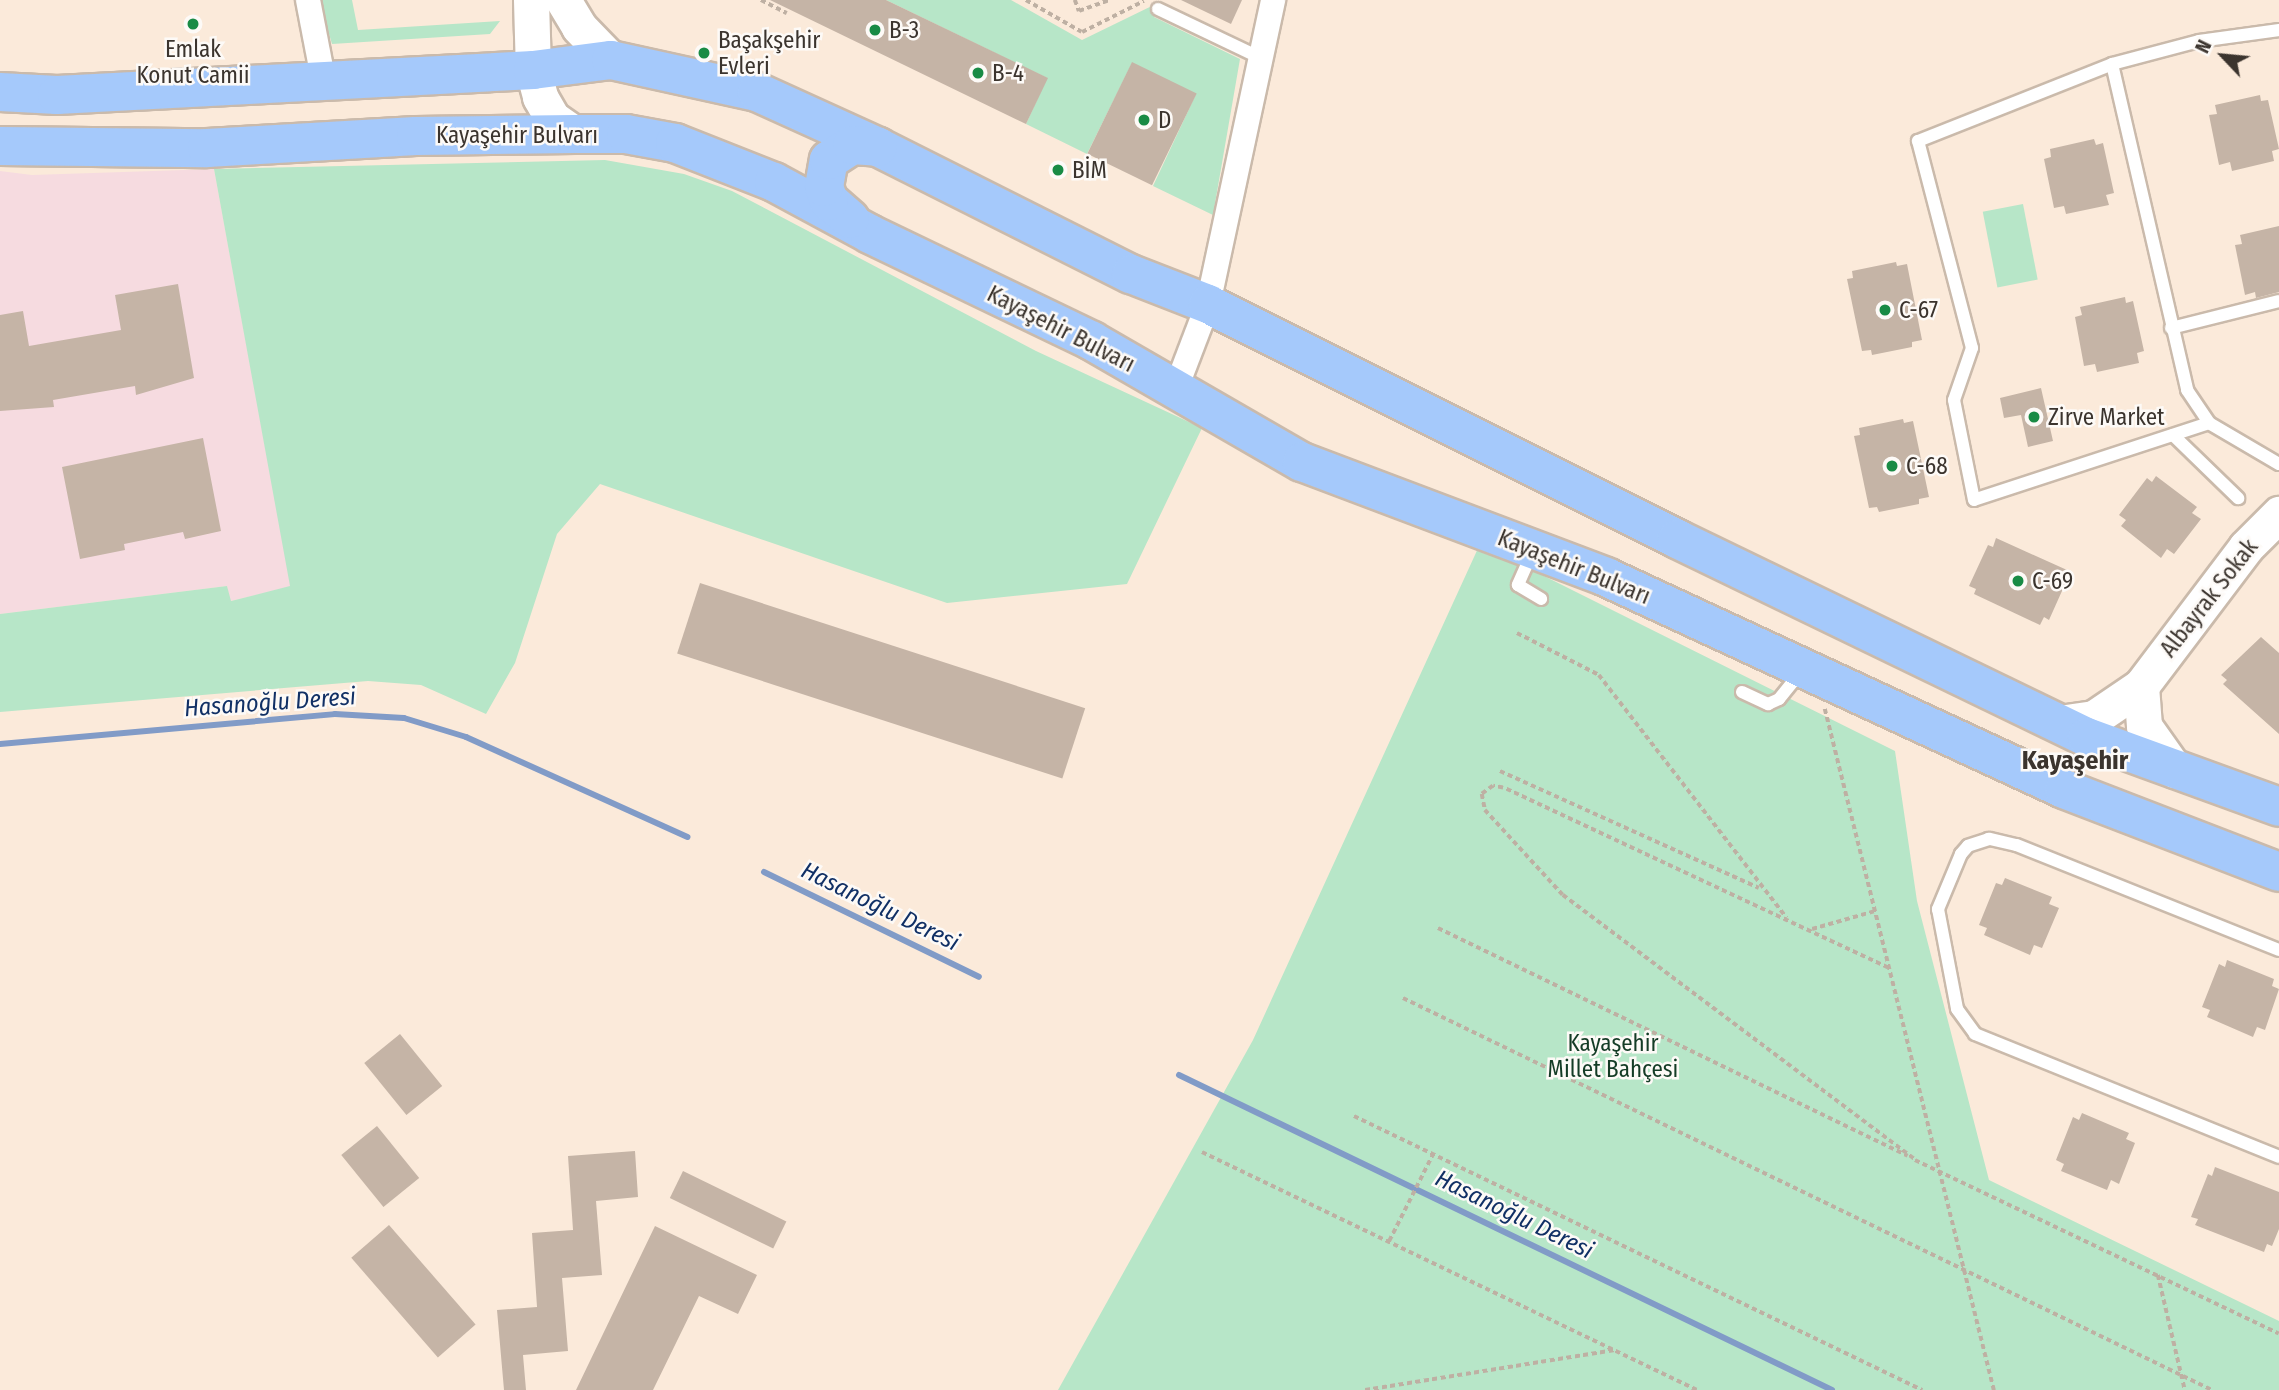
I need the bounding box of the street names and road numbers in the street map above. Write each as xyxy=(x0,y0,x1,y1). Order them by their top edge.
street label: Kayaşehir Bulvarı xyxy=(436,121,598,149)
street label: Kayaşehir Bulvarı xyxy=(983,280,1139,378)
street label: Kayaşehir Bulvarı xyxy=(1494,524,1654,610)
street label: Albayrak Sokak xyxy=(2154,534,2264,662)

